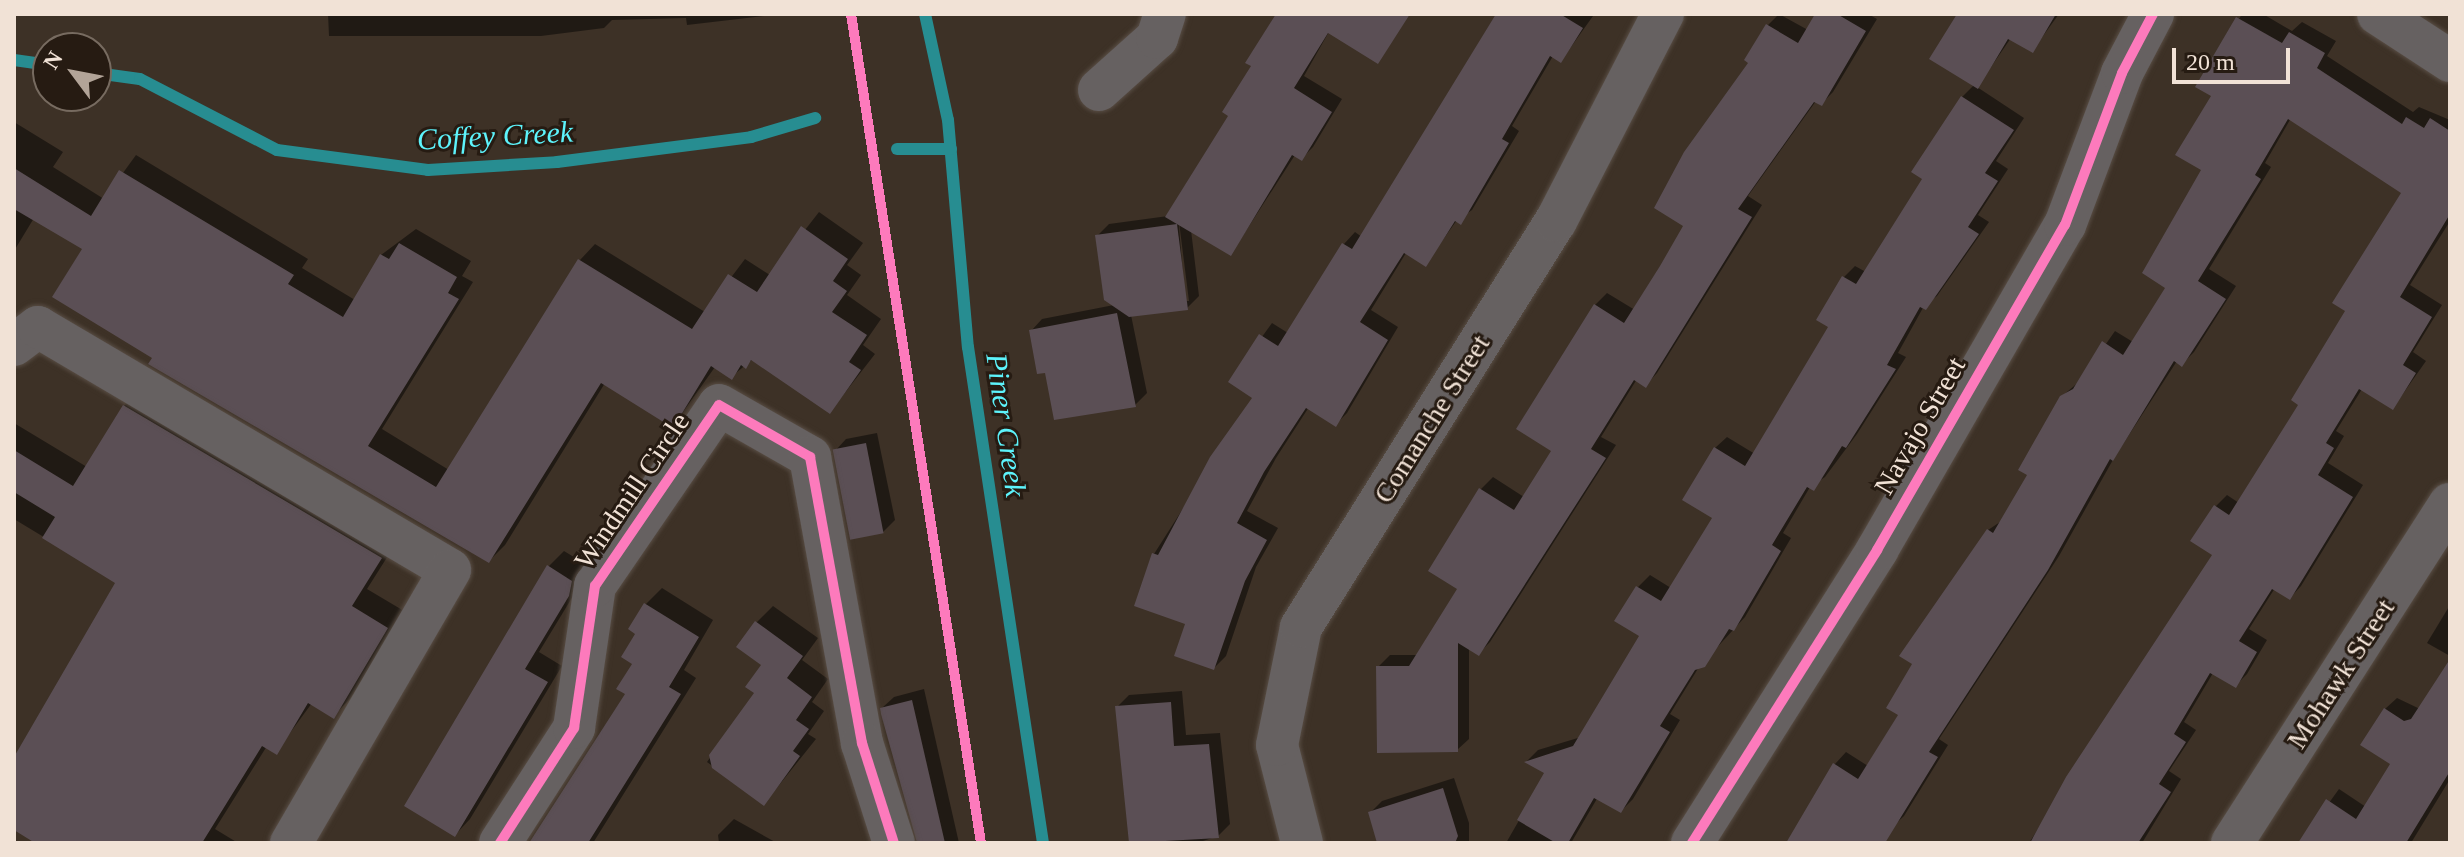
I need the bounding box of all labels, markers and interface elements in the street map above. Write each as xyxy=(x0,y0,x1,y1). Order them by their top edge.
north arrow xyxy=(32,32,112,112)
scale bar xyxy=(2176,32,2294,82)
text: N xyxy=(38,47,68,73)
text: 20 m xyxy=(2186,49,2235,75)
water label: Coffey Creek xyxy=(416,114,574,158)
street label: Comanche Street xyxy=(1367,329,1497,509)
water label: Piner Creek xyxy=(978,351,1034,499)
street label: Navajo Street xyxy=(1867,351,1973,501)
street label: Windmill Circle xyxy=(567,406,697,576)
street label: Mohawk Street xyxy=(2280,593,2402,755)

